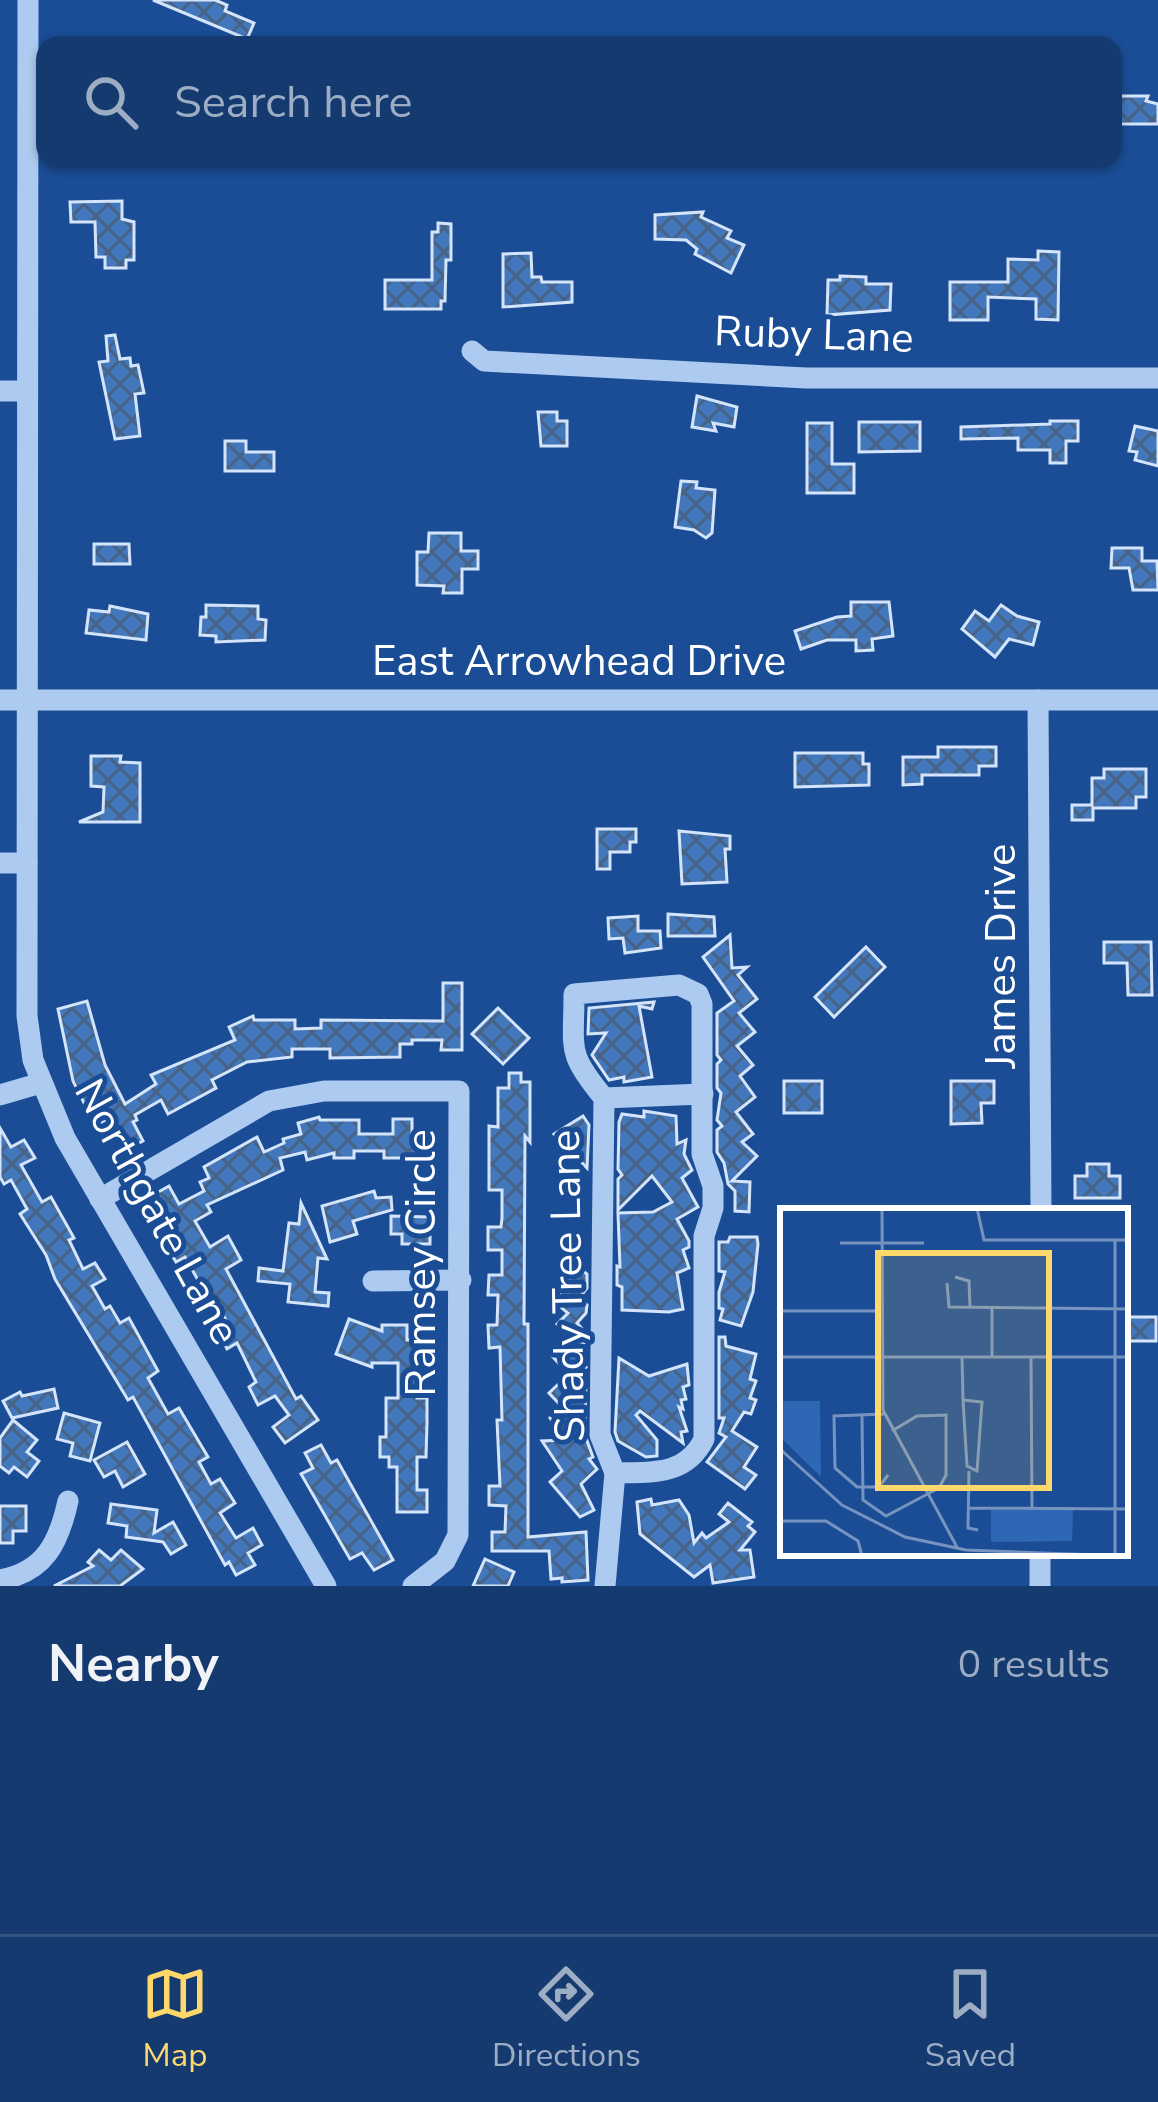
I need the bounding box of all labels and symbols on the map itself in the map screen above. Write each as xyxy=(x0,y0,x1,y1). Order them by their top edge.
street label: Ruby Lane xyxy=(713,303,915,367)
street label: East Arrowhead Drive xyxy=(372,633,786,690)
street label: James Drive xyxy=(973,844,1030,1069)
street label: Northgate Lane xyxy=(61,1069,253,1355)
street label: Ramsey Circle xyxy=(393,1129,450,1397)
street label: Shady Tree Lane xyxy=(537,1129,599,1443)
inset map xyxy=(780,1208,1128,1556)

